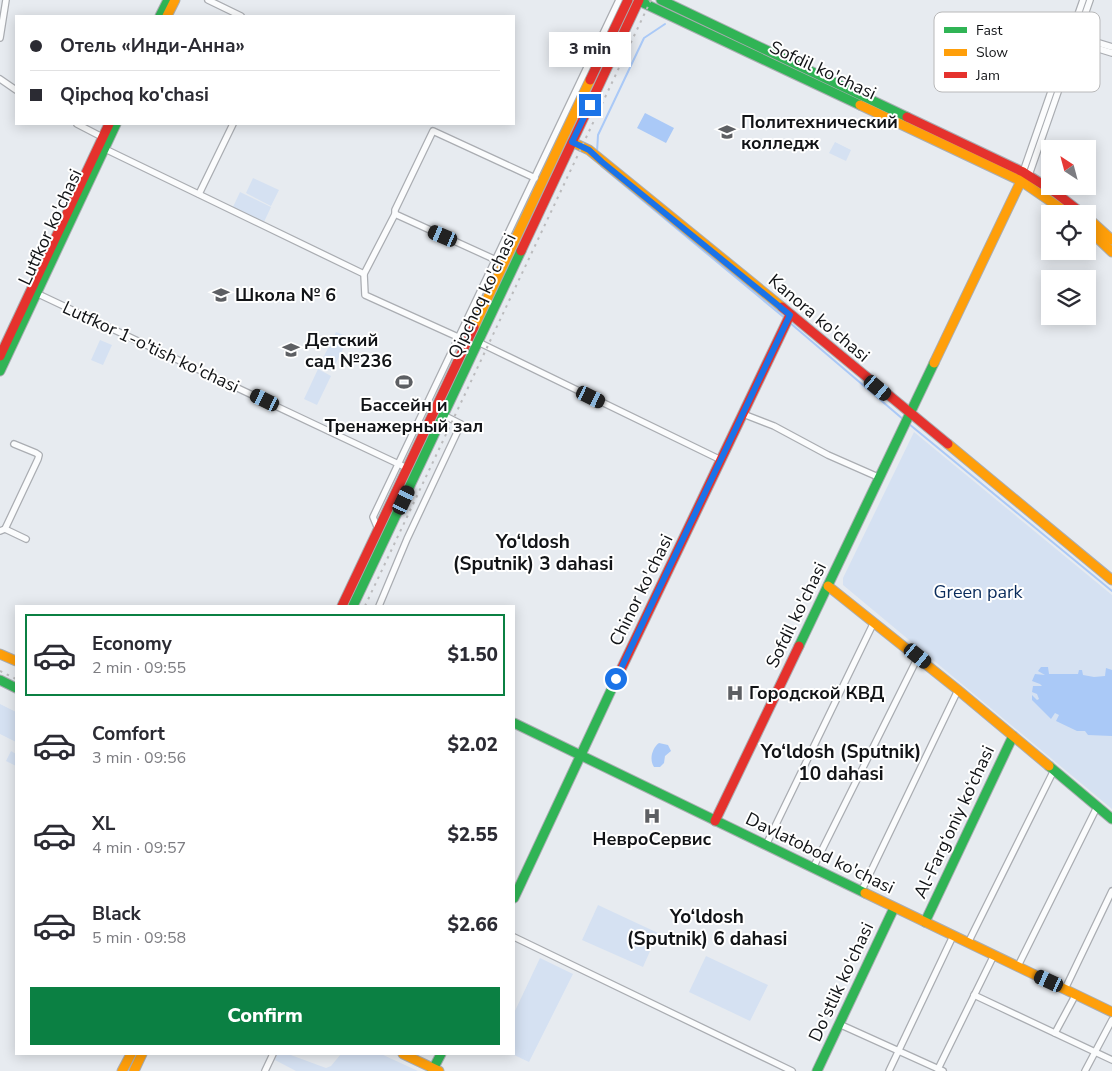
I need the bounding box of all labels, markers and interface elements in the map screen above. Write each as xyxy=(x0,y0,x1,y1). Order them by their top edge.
legend xyxy=(934,12,1100,92)
text: Fast xyxy=(976,21,1002,40)
callout: 3 min xyxy=(549,32,631,68)
text: Отель «Инди-Анна» xyxy=(60,33,245,59)
street label: Sofdil ko'chasi xyxy=(766,35,880,105)
text: 3 min xyxy=(569,38,611,60)
text: Slow xyxy=(976,43,1008,62)
text: Jam xyxy=(975,66,1000,85)
text: Qipchoq ko'chasi xyxy=(60,82,209,108)
route end xyxy=(579,94,601,116)
place label: Политехнический колледж xyxy=(741,110,898,155)
school or university icon: Политехнический колледж xyxy=(717,122,737,142)
north arrow xyxy=(1041,140,1096,195)
map controls xyxy=(1041,140,1096,325)
street label: Lutfkor ko'chasi xyxy=(13,165,87,289)
button: locate xyxy=(1041,205,1096,260)
car xyxy=(426,223,459,249)
street label: Qipchoq ko'chasi xyxy=(442,229,522,363)
street label: Kanora ko'chasi xyxy=(763,269,875,367)
button: layers xyxy=(1041,270,1096,325)
place label: Школа № 6 xyxy=(235,283,336,307)
school or university icon: Школа № 6 xyxy=(211,285,231,305)
street label: Lutfkor 1-o'tish ko'chasi xyxy=(59,296,243,398)
place label: Детский сад №236 xyxy=(305,328,392,373)
school or university icon: Детский сад №236 xyxy=(281,340,301,360)
sports icon: Бассейн и Тренажерный зал xyxy=(394,372,414,392)
car xyxy=(861,373,894,403)
car xyxy=(574,384,607,410)
car xyxy=(248,387,281,413)
place label: Бассейн и Тренажерный зал xyxy=(325,393,483,438)
car xyxy=(390,483,417,517)
district label: Yo‘ldosh (Sputnik) 3 dahasi xyxy=(453,529,613,577)
street label: Chinor ko'chasi xyxy=(604,530,678,650)
street label: Sofdil ko'chasi xyxy=(760,558,832,672)
park label: Green park xyxy=(934,580,1023,604)
text: Economy xyxy=(92,631,172,657)
icon: car xyxy=(32,633,77,678)
car xyxy=(901,641,934,671)
text: $1.50 xyxy=(447,642,498,668)
text: 2 min · 09:55 xyxy=(92,657,186,679)
route start xyxy=(605,668,627,690)
place label: Городской КВД xyxy=(749,681,885,705)
hospital icon: Городской КВД xyxy=(725,683,745,703)
text: Comfort xyxy=(92,721,165,747)
icon: car xyxy=(32,723,77,768)
text: $2.02 xyxy=(447,732,498,758)
district label: Yo‘ldosh (Sputnik) 10 dahasi xyxy=(760,739,921,787)
street label: Al-Farg‘oniy ko‘chasi xyxy=(908,742,1000,902)
text: 3 min · 09:56 xyxy=(92,747,186,769)
hospital icon: НевроСервис xyxy=(642,806,662,826)
street label: Davlatobod ko'chasi xyxy=(742,807,898,899)
text: XL xyxy=(92,811,115,837)
icon: car xyxy=(32,813,77,858)
text: $2.55 xyxy=(447,822,498,848)
place label: НевроСервис xyxy=(593,827,712,851)
text: 4 min · 09:57 xyxy=(92,837,186,859)
text: Black xyxy=(92,901,141,927)
icon: car xyxy=(32,903,77,948)
district label: Yo‘ldosh (Sputnik) 6 dahasi xyxy=(627,904,787,952)
text: $2.66 xyxy=(447,912,498,938)
street label: Do'stlik ko'chasi xyxy=(803,918,879,1046)
text: 5 min · 09:58 xyxy=(92,927,186,949)
car xyxy=(1032,968,1065,994)
button: Confirm xyxy=(30,987,500,1045)

